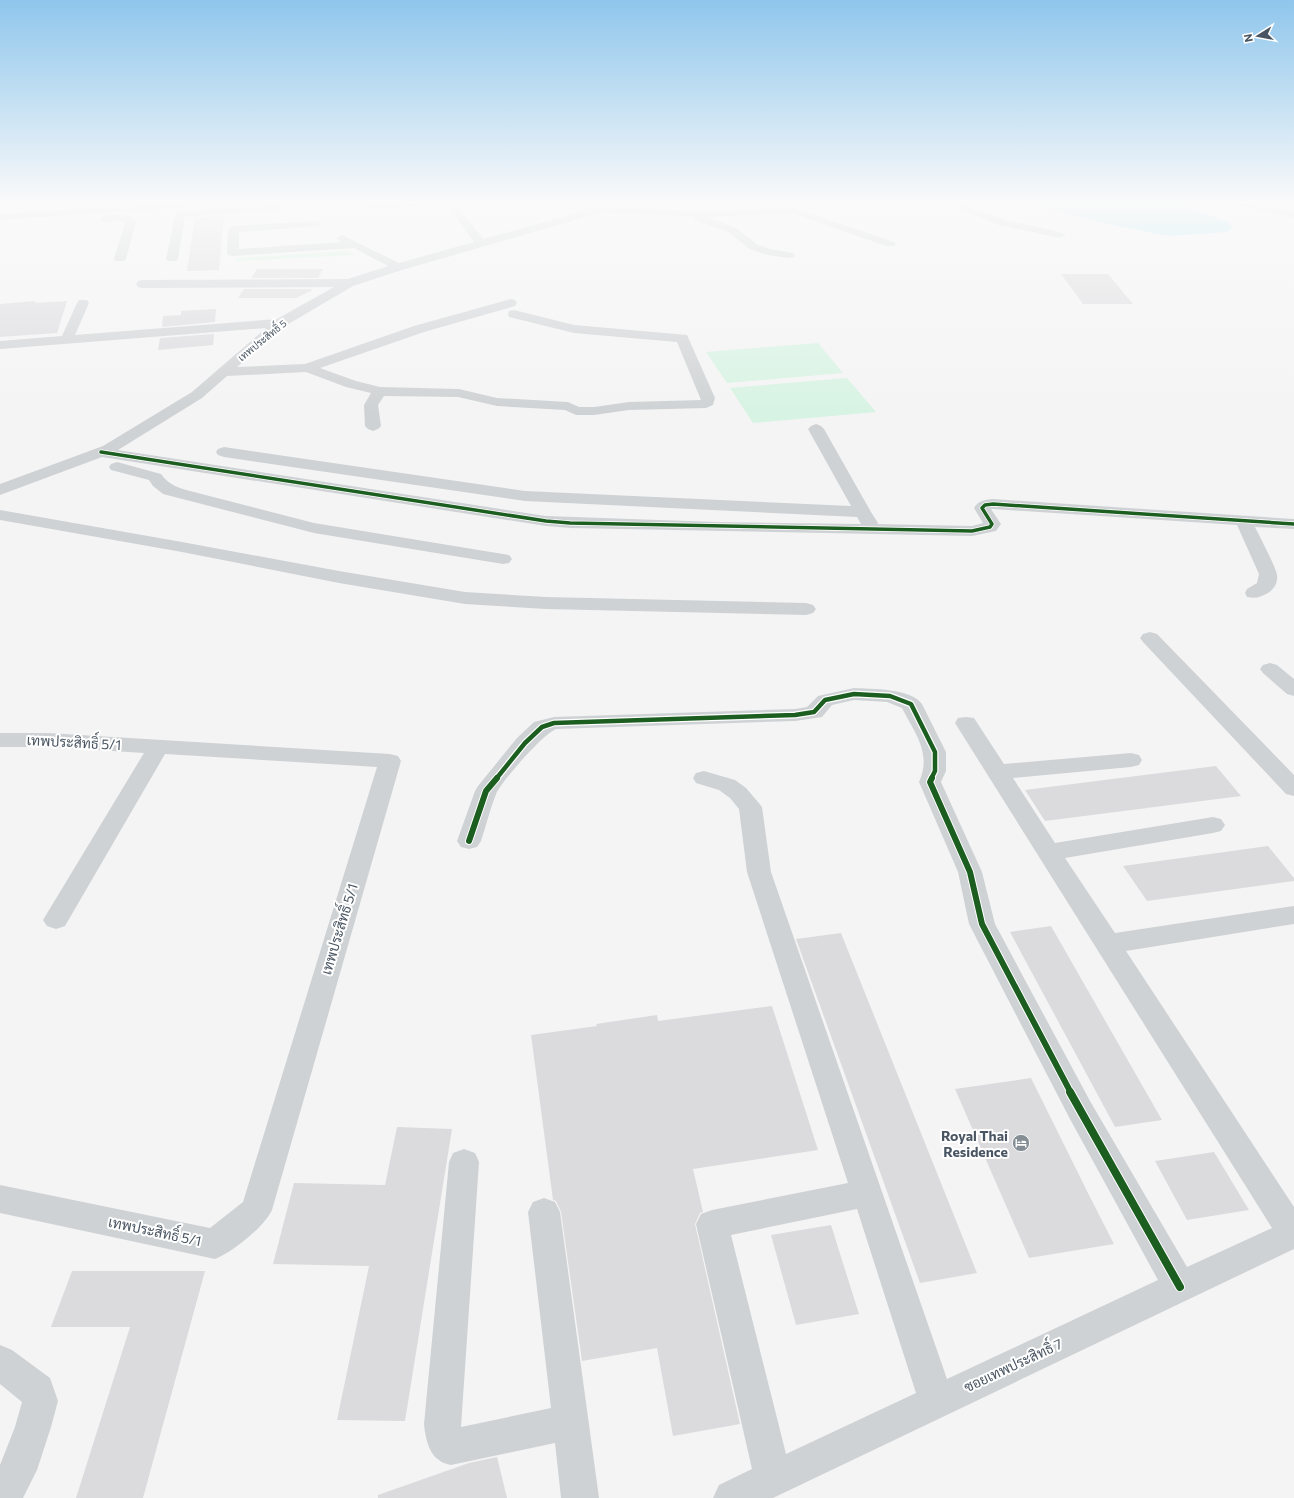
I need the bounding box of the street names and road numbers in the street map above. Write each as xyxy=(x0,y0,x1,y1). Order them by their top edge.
street label: เทพประสิทธิ์ 5 xyxy=(234,315,289,363)
street label: เทพประสิทธิ์ 5/1 xyxy=(26,728,122,753)
street label: เทพประสิทธิ์ 5/1 xyxy=(314,880,361,977)
street label: เทพประสิทธิ์ 5/1 xyxy=(107,1210,204,1249)
street label: ซอยเทพประสิทธิ์ 7 xyxy=(960,1332,1065,1395)

